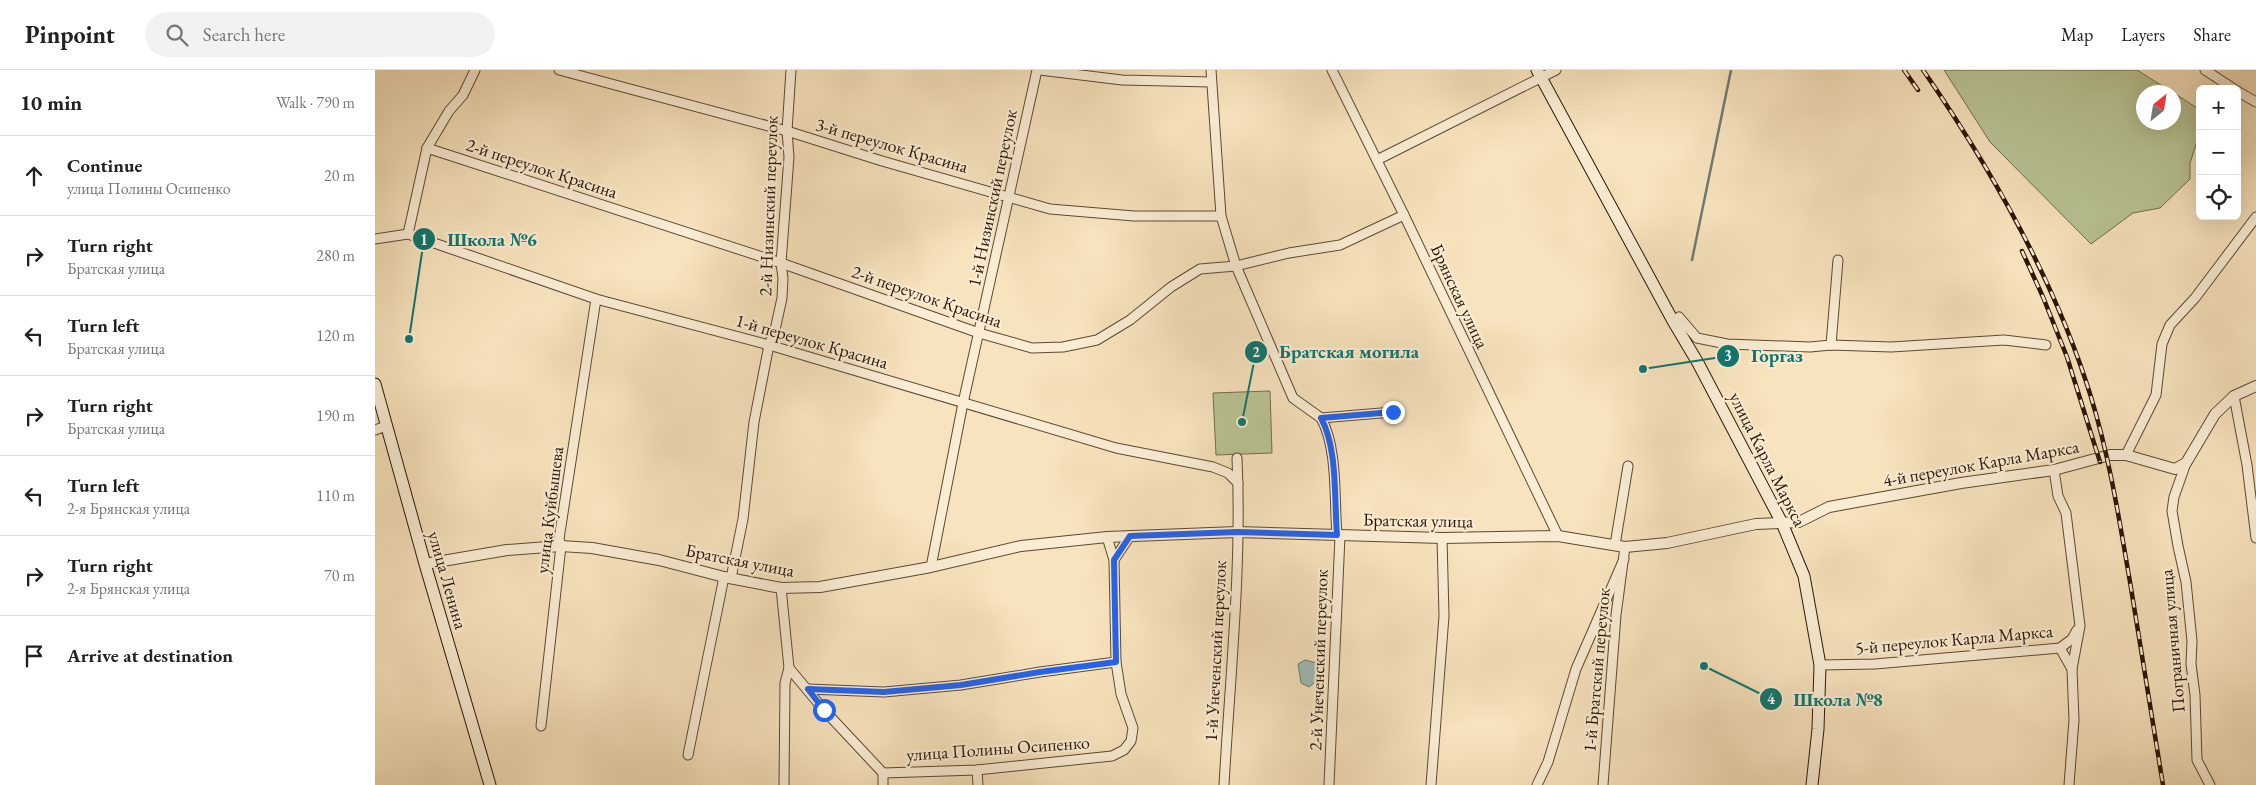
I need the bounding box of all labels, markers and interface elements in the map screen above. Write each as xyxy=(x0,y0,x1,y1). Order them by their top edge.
search box xyxy=(145,12,495,57)
text: Pinpoint xyxy=(25,19,115,50)
icon: search xyxy=(163,21,191,49)
text: Search here xyxy=(203,22,285,47)
text: Map xyxy=(2061,23,2093,46)
text: Layers xyxy=(2121,23,2165,46)
text: Share xyxy=(2193,23,2231,46)
north arrow xyxy=(2136,85,2181,130)
map controls xyxy=(2196,85,2241,220)
button: + xyxy=(2196,85,2241,130)
text: 10 min xyxy=(20,89,82,116)
text: Walk · 790 m xyxy=(276,92,355,113)
street label: 1-й Низинский переулок xyxy=(962,107,1022,289)
street label: 3-й переулок Красина xyxy=(813,112,972,178)
street label: 2-й Низинский переулок xyxy=(753,115,783,297)
button: − xyxy=(2196,130,2241,175)
street label: 2-й переулок Красина xyxy=(464,133,621,204)
text: Continue xyxy=(67,153,142,178)
icon: ahead xyxy=(20,162,48,190)
text: 20 m xyxy=(324,165,355,186)
button: locate xyxy=(2196,175,2241,220)
text: улица Полины Осипенко xyxy=(67,178,231,199)
callout: Школа №6 xyxy=(412,222,546,256)
text: Школа №6 xyxy=(447,227,537,252)
text: 1 xyxy=(420,230,428,249)
text: Turn right xyxy=(67,233,153,258)
street label: Брянская улица xyxy=(1426,240,1495,353)
icon: right xyxy=(20,242,48,270)
text: 280 m xyxy=(316,245,355,266)
text: Братская улица xyxy=(67,258,165,279)
street label: 2-й переулок Красина xyxy=(849,259,1006,333)
street label: 1-й переулок Красина xyxy=(733,308,892,374)
text: Turn left xyxy=(67,313,139,338)
icon: left xyxy=(20,322,48,350)
text: 120 m xyxy=(316,325,355,346)
callout: Братская могила xyxy=(1244,335,1429,369)
text: Братская улица xyxy=(67,338,165,359)
text: Братская могила xyxy=(1279,339,1420,364)
callout: Горгаз xyxy=(1716,339,1813,373)
text: 2 xyxy=(1252,342,1260,361)
text: Горгаз xyxy=(1751,343,1803,368)
text: 3 xyxy=(1724,346,1732,365)
street label: улица Карла Маркса xyxy=(1724,388,1812,531)
text: Turn right xyxy=(67,393,153,418)
route end xyxy=(1382,401,1405,424)
icon: right xyxy=(20,402,48,430)
text: 190 m xyxy=(316,405,355,426)
text: Братская улица xyxy=(67,418,165,439)
street label: 4-й переулок Карла Маркса xyxy=(1881,434,2082,492)
street label: улица Куйбышева xyxy=(530,444,568,575)
text: Turn left xyxy=(67,473,139,498)
icon: left xyxy=(20,482,48,510)
text: 110 m xyxy=(316,485,355,506)
text: 2-я Брянская улица xyxy=(67,498,190,519)
street label: Братская улица xyxy=(1363,508,1474,532)
street label: улица Ленина xyxy=(423,528,473,632)
street label: Братская улица xyxy=(684,538,797,582)
text: Turn right xyxy=(67,553,153,578)
street label: 1-й Унеченский переулок xyxy=(1199,559,1231,742)
icon: right xyxy=(20,562,48,590)
text: 70 m xyxy=(324,565,355,586)
street label: 2-й Унеченский переулок xyxy=(1303,568,1333,751)
street label: Пограничная улица xyxy=(2154,568,2190,713)
text: 2-я Брянская улица xyxy=(67,578,190,599)
street label: 1-й Братский переулок xyxy=(1577,586,1615,753)
street label: 5-й переулок Карла Маркса xyxy=(1854,619,2055,659)
icon: arrive xyxy=(20,642,48,670)
text: Arrive at destination xyxy=(67,643,233,668)
callout: Школа №8 xyxy=(1759,682,1893,716)
text: Школа №8 xyxy=(1793,687,1883,712)
text: 4 xyxy=(1767,689,1776,708)
route start xyxy=(813,699,836,722)
street label: улица Полины Осипенко xyxy=(905,730,1091,766)

